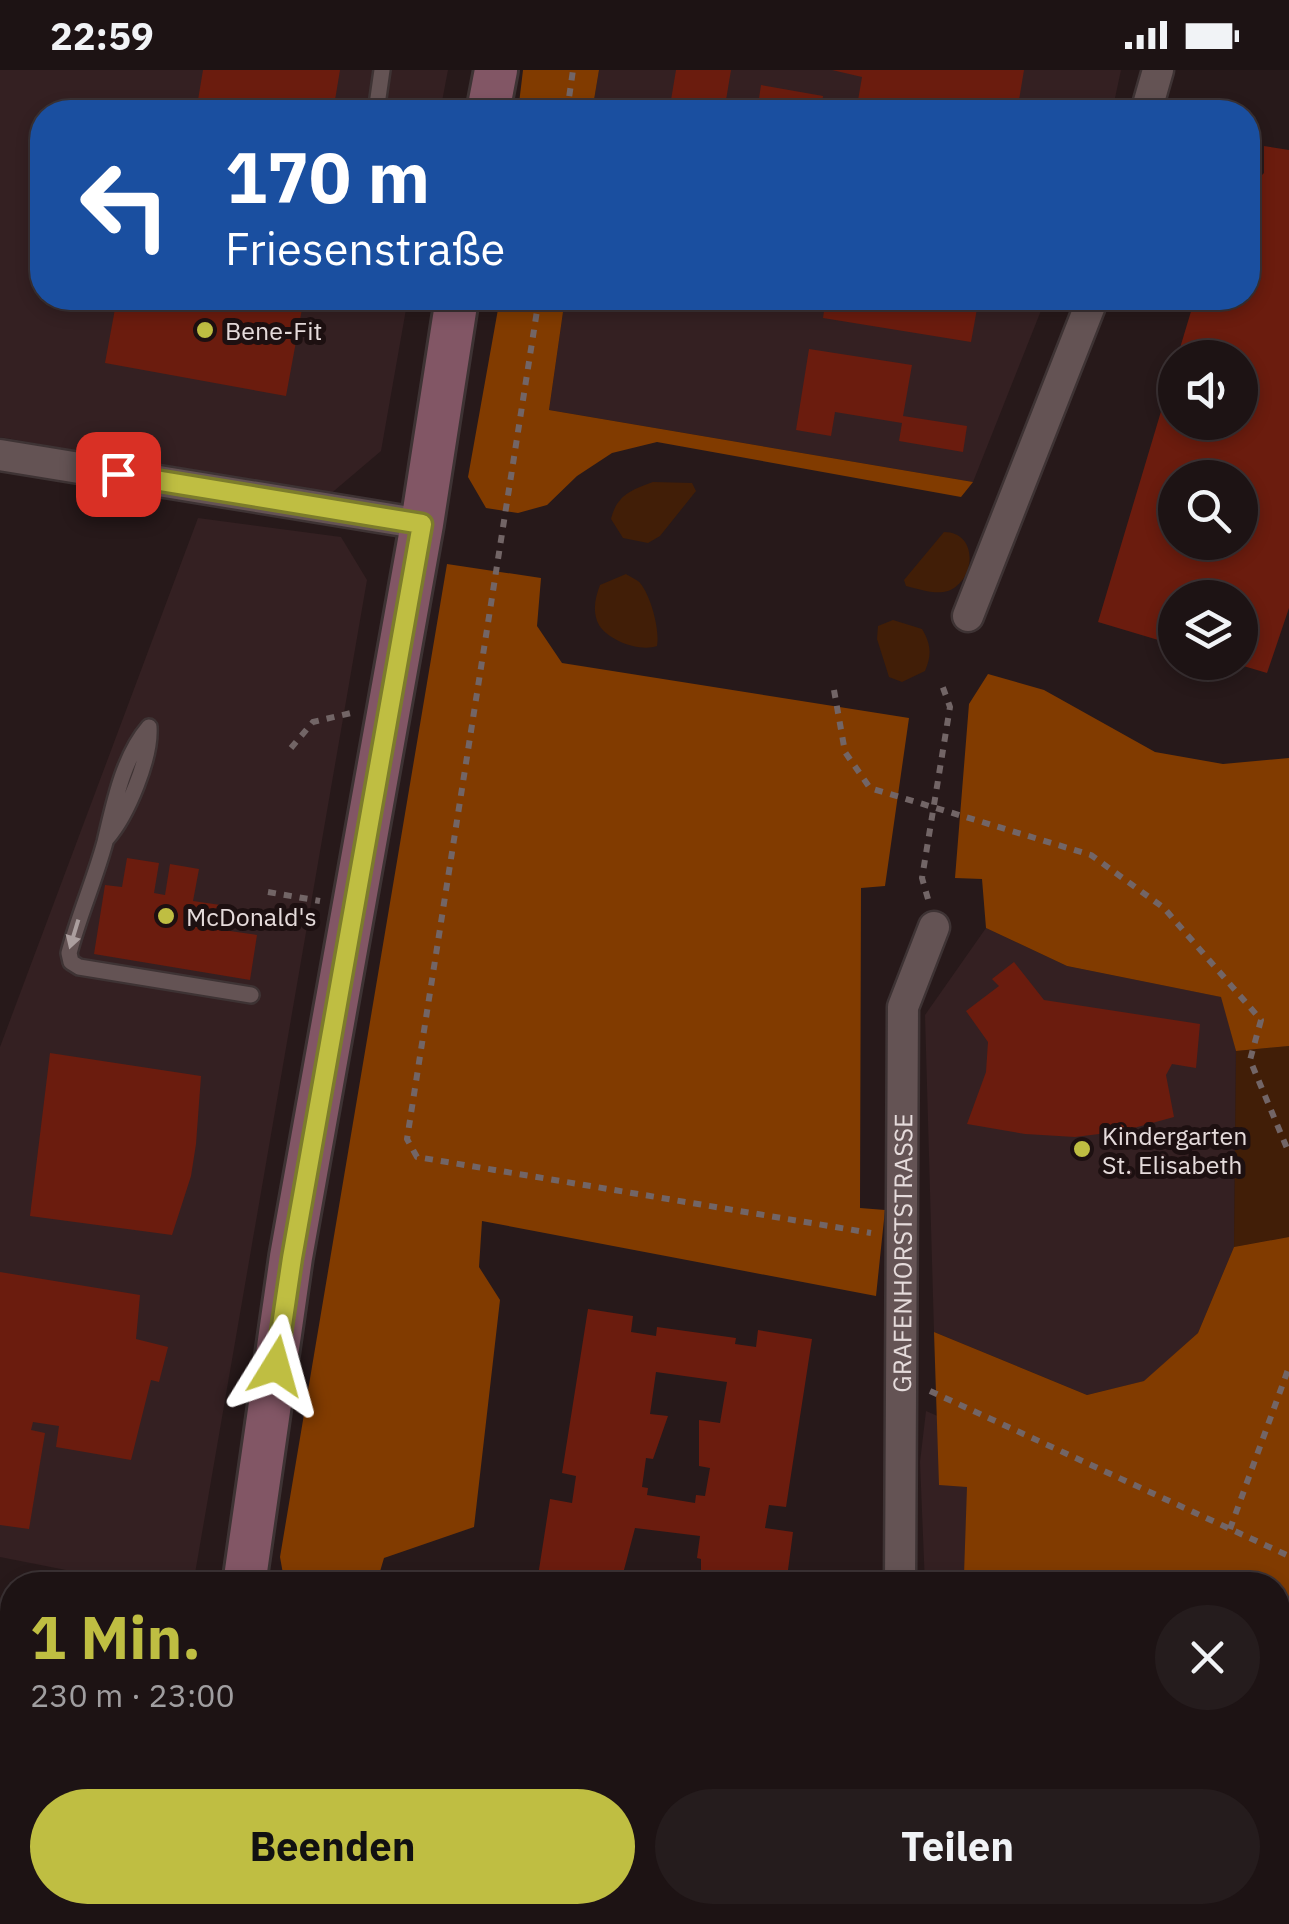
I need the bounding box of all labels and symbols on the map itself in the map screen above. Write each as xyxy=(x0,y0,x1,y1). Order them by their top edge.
place label: Bene-Fit xyxy=(225,314,322,347)
marker: Bene-Fit xyxy=(194,319,216,341)
pin xyxy=(76,432,161,517)
place label: McDonald's xyxy=(186,900,317,933)
marker: McDonald's xyxy=(155,905,177,927)
one-way arrow xyxy=(66,919,81,949)
street label: GRAFENHORSTSTRASSE xyxy=(884,1113,919,1393)
place label: Kindergarten St. Elisabeth xyxy=(1102,1119,1247,1181)
marker: Kindergarten St. Elisabeth xyxy=(1071,1138,1093,1160)
position arrow xyxy=(224,1314,328,1418)

